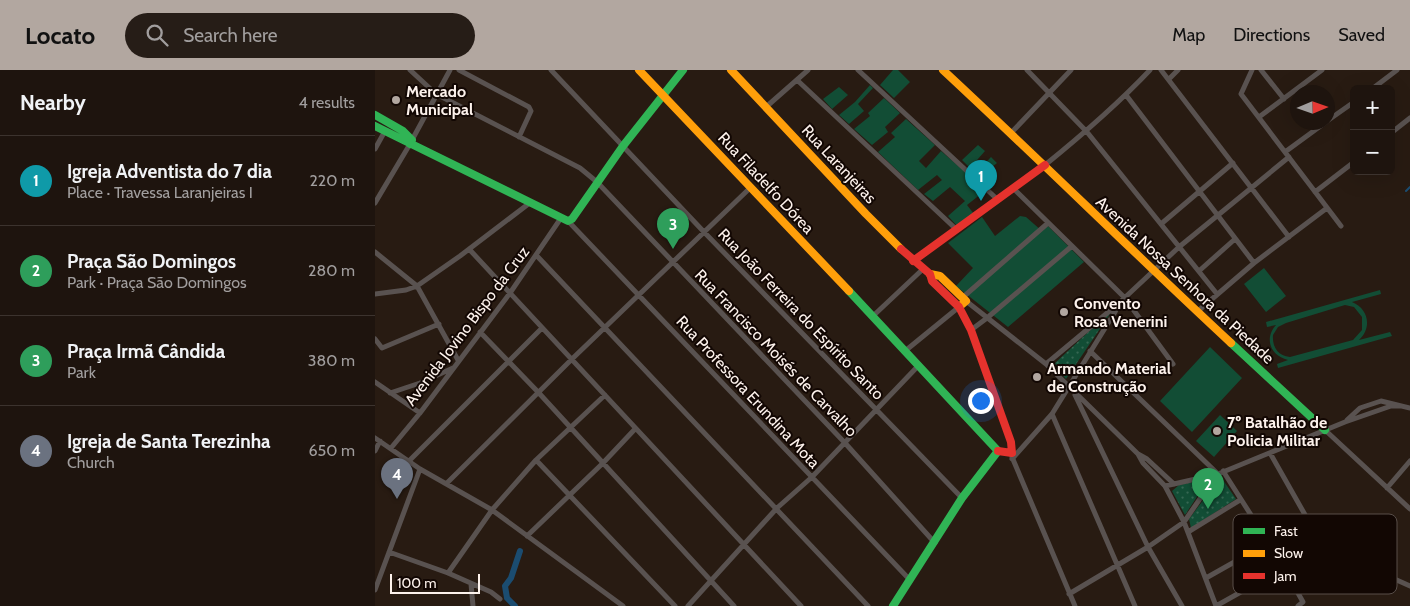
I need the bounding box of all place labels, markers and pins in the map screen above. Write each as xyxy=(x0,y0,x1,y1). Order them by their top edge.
place label: Mercado Municipal xyxy=(406,82,473,119)
marker: Mercado Municipal xyxy=(390,94,402,106)
pin: 1 xyxy=(965,160,997,201)
pin: 3 xyxy=(657,208,689,249)
place label: Convento Rosa Venerini xyxy=(1074,294,1167,331)
marker: Convento Rosa Venerini xyxy=(1058,306,1070,318)
place label: Armando Material de Construção xyxy=(1047,359,1171,396)
marker: Armando Material de Construção xyxy=(1031,371,1043,383)
place label: 7º Batalhão de Policia Militar xyxy=(1227,413,1327,450)
marker: 7º Batalhão de Policia Militar xyxy=(1211,425,1223,437)
pin: 4 xyxy=(381,458,413,499)
pin: 2 xyxy=(1192,468,1224,509)

